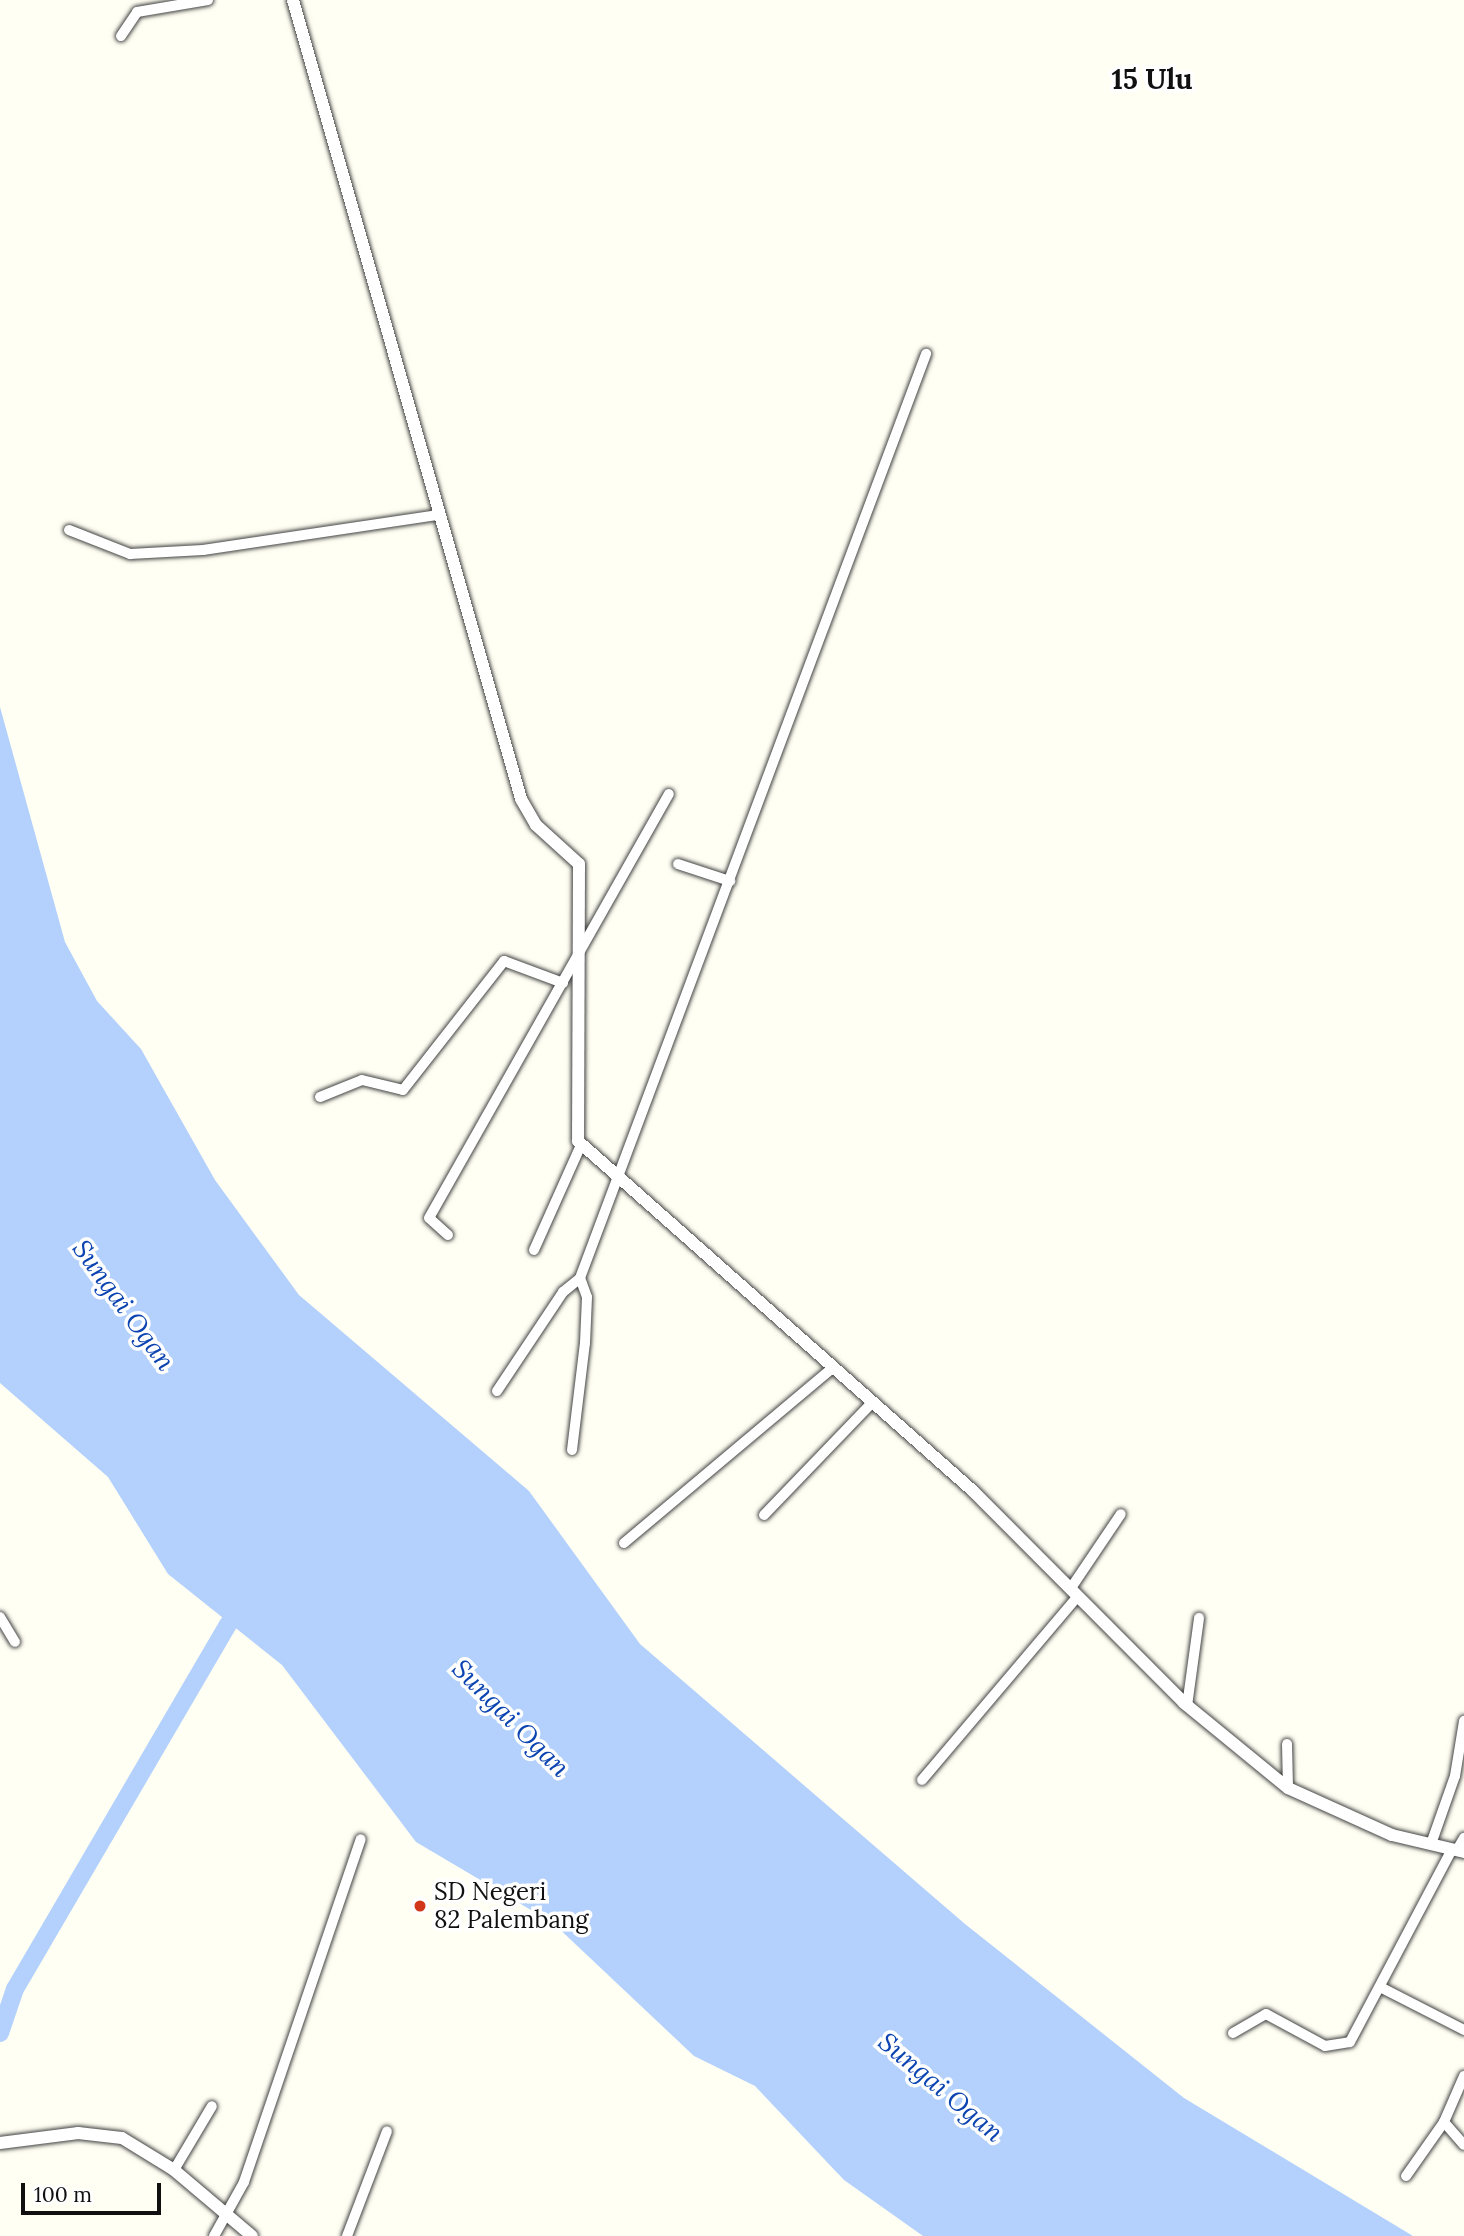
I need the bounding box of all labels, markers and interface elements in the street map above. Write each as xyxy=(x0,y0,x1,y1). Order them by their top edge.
district label: 15 Ulu xyxy=(1111,62,1193,96)
water label: Sungai Ogan xyxy=(66,1234,182,1376)
water label: Sungai Ogan xyxy=(446,1653,576,1783)
place label: SD Negeri 82 Palembang xyxy=(434,1878,589,1934)
marker: SD Negeri 82 Palembang xyxy=(412,1898,428,1914)
water label: Sungai Ogan xyxy=(872,2026,1010,2148)
scale bar xyxy=(24,2170,164,2214)
text: 100 m xyxy=(34,2181,92,2208)

